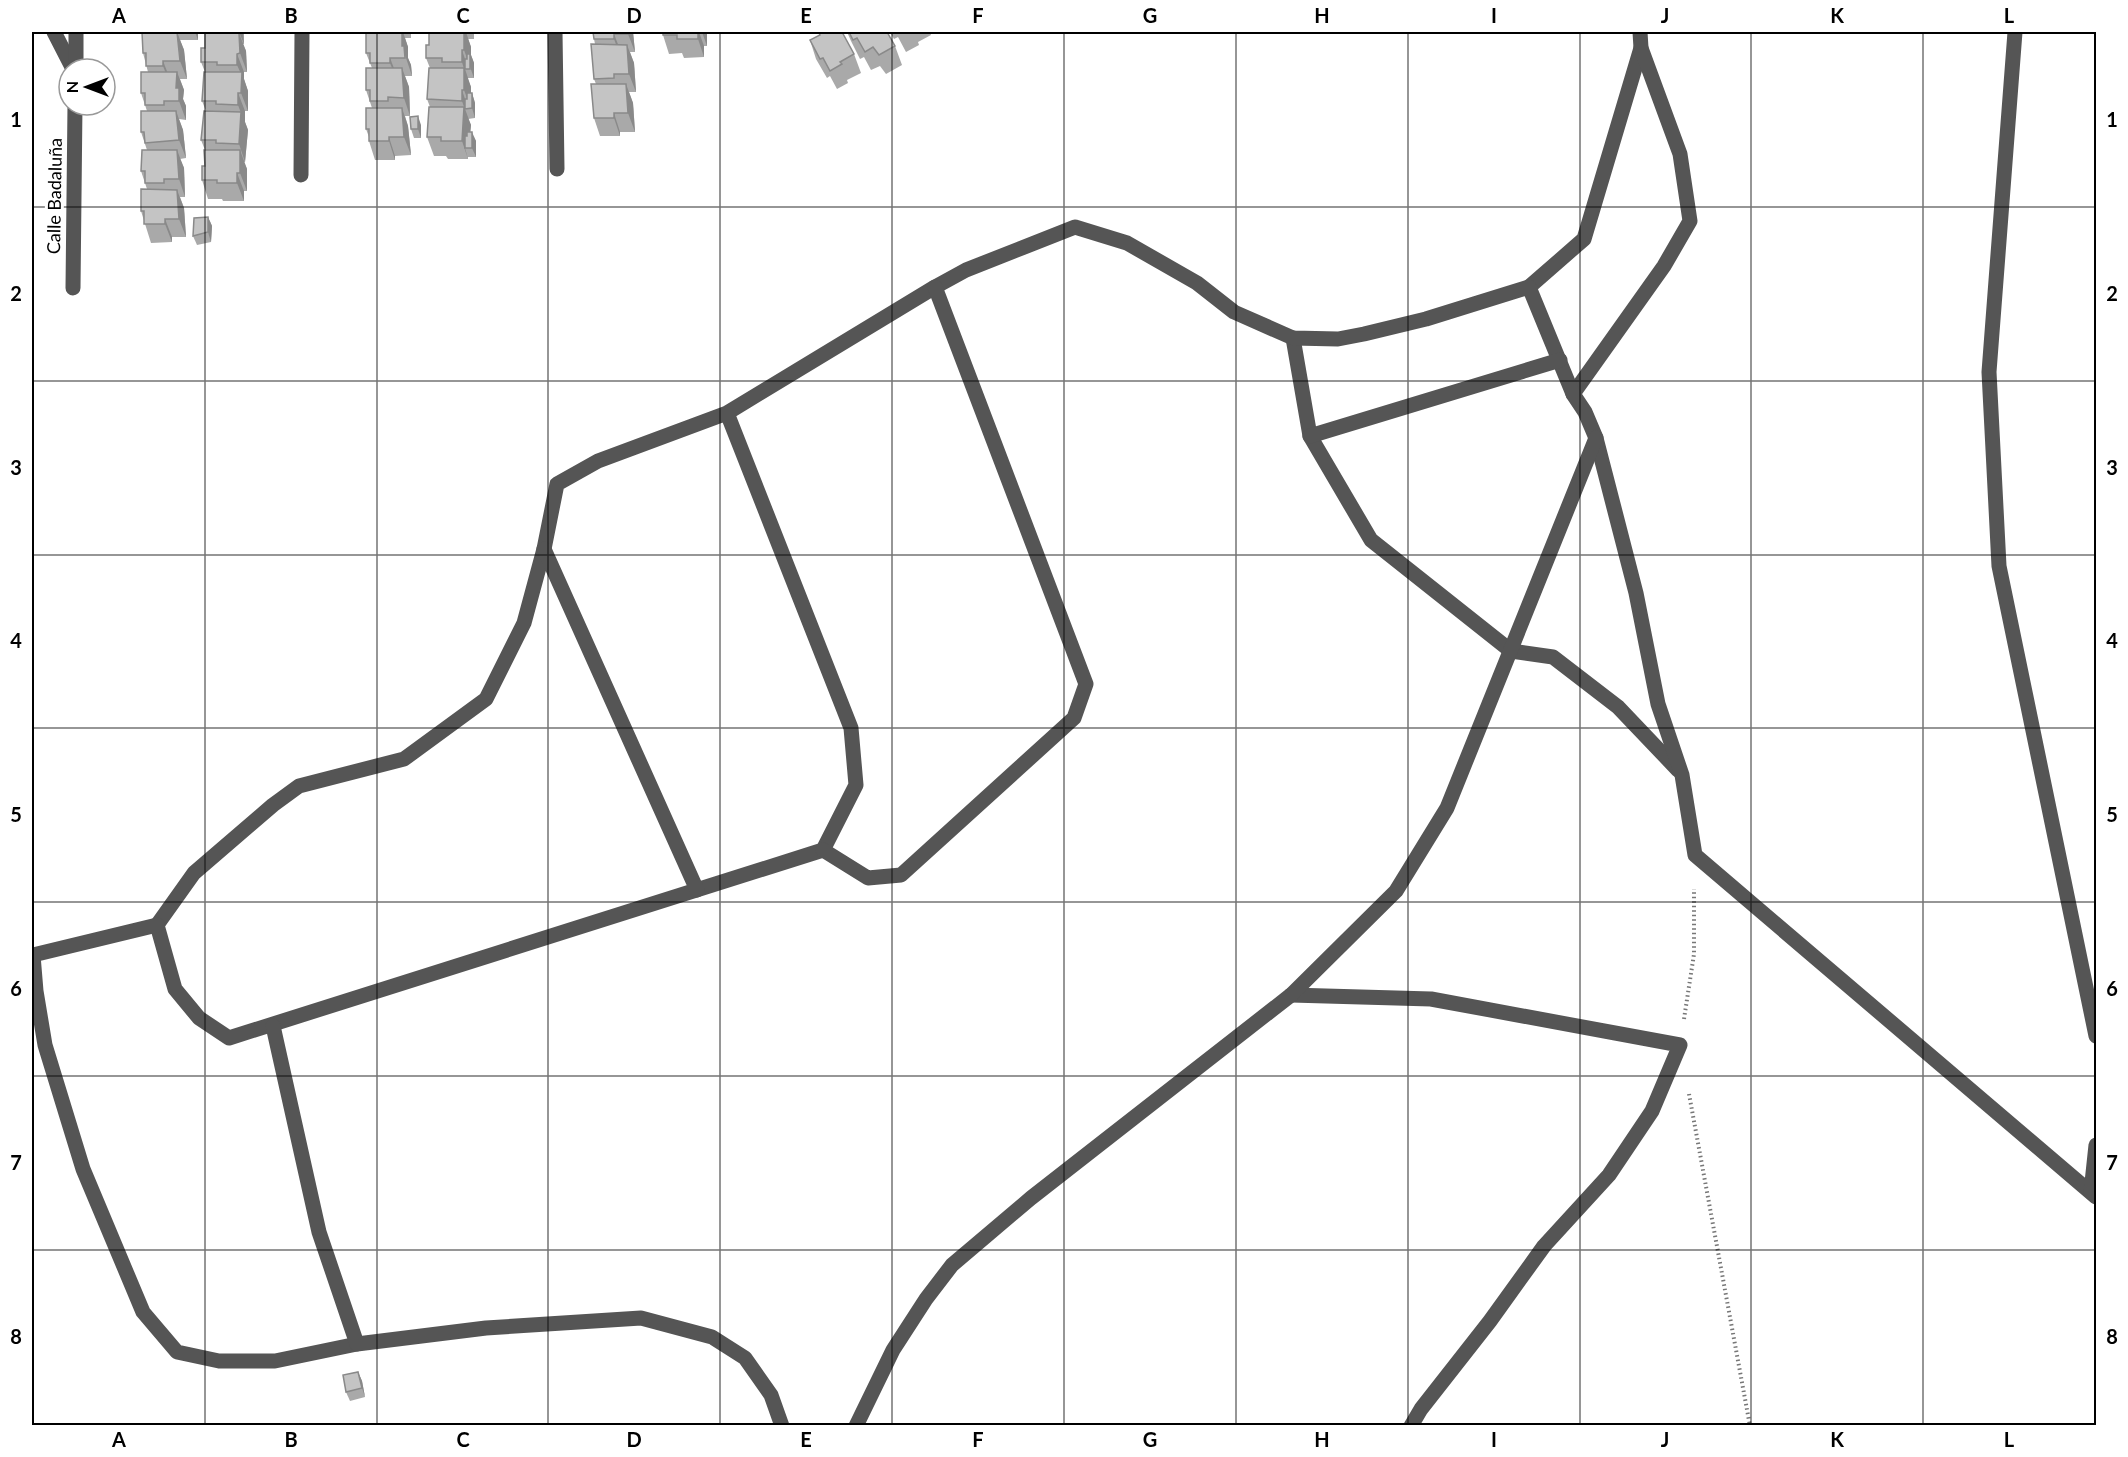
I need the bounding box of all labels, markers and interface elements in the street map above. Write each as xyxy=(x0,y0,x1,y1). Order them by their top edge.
text: A xyxy=(111,3,126,27)
text: B xyxy=(284,3,298,27)
text: C xyxy=(456,3,470,27)
text: D xyxy=(626,3,642,27)
text: E xyxy=(800,3,812,27)
text: F xyxy=(972,3,984,27)
text: G xyxy=(1143,3,1157,27)
text: H xyxy=(1314,3,1330,27)
text: I xyxy=(1491,3,1497,27)
text: J xyxy=(1661,3,1669,27)
text: K xyxy=(1830,3,1844,27)
text: L xyxy=(2004,3,2015,27)
north arrow xyxy=(57,57,117,117)
text: N xyxy=(62,81,81,93)
text: 1 xyxy=(10,107,22,131)
text: 1 xyxy=(2106,107,2118,131)
street label: Calle Badaluña xyxy=(42,138,66,254)
text: 2 xyxy=(10,281,22,305)
text: 2 xyxy=(2106,281,2118,305)
text: 3 xyxy=(10,455,22,479)
text: 3 xyxy=(2106,455,2118,479)
text: 4 xyxy=(10,628,22,652)
text: 4 xyxy=(2106,628,2118,652)
text: 5 xyxy=(10,802,22,826)
text: 5 xyxy=(2106,802,2118,826)
text: 6 xyxy=(10,976,22,1000)
text: 6 xyxy=(2106,976,2118,1000)
text: 7 xyxy=(10,1150,22,1174)
text: 7 xyxy=(2106,1150,2118,1174)
text: 8 xyxy=(10,1324,22,1348)
text: 8 xyxy=(2106,1324,2118,1348)
text: A xyxy=(111,1427,126,1451)
text: B xyxy=(284,1427,298,1451)
text: C xyxy=(456,1427,470,1451)
text: D xyxy=(626,1427,642,1451)
text: E xyxy=(800,1427,812,1451)
text: F xyxy=(972,1427,984,1451)
text: G xyxy=(1143,1427,1157,1451)
text: H xyxy=(1314,1427,1330,1451)
text: I xyxy=(1491,1427,1497,1451)
text: J xyxy=(1661,1427,1669,1451)
text: K xyxy=(1830,1427,1844,1451)
text: L xyxy=(2004,1427,2015,1451)

